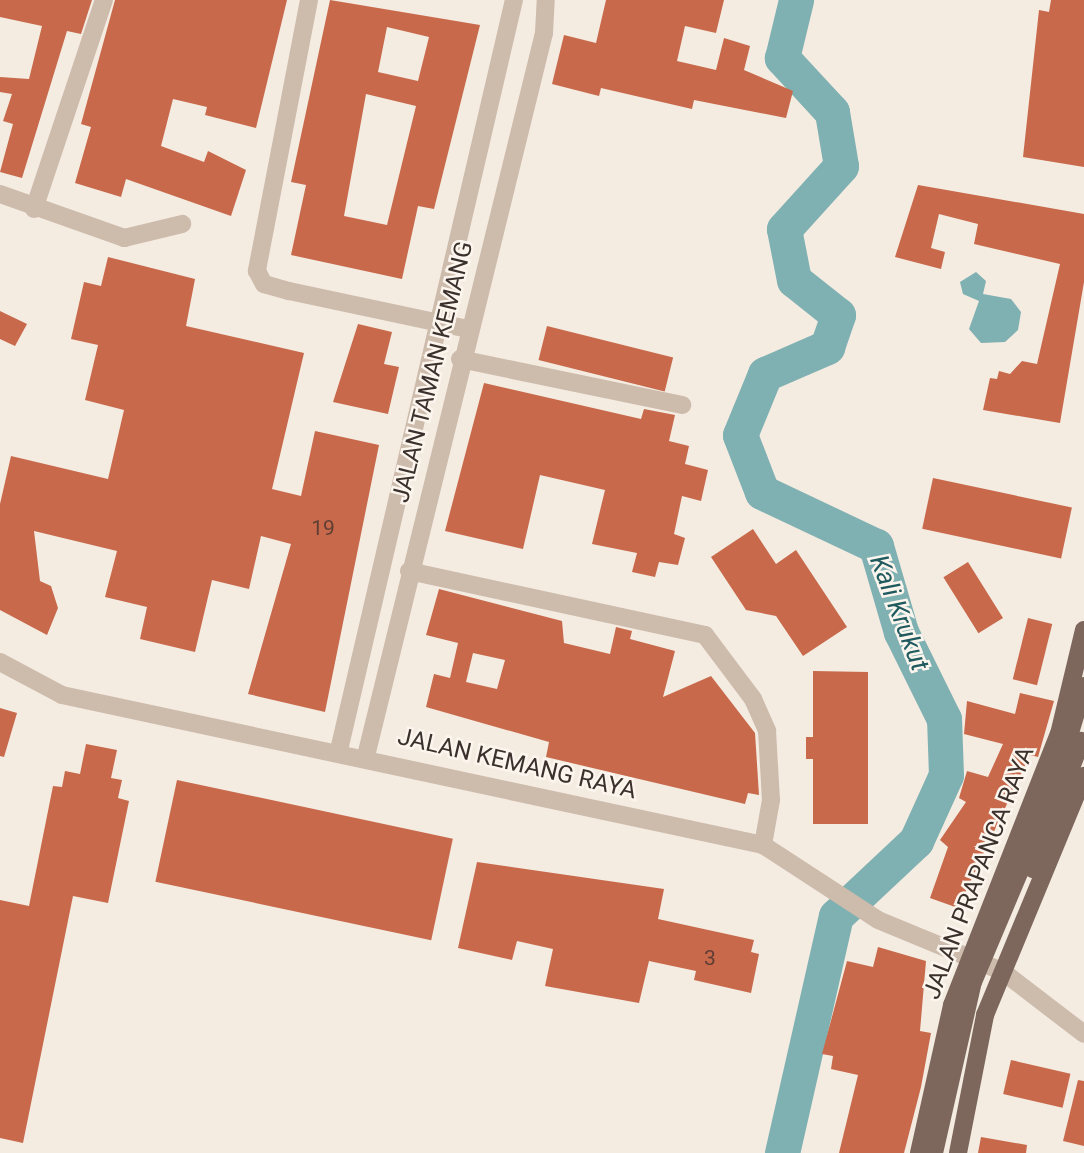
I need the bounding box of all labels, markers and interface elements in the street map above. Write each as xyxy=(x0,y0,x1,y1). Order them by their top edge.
street label: JALAN TAMAN KEMANG xyxy=(387,238,479,506)
house number: 19 xyxy=(311,515,335,541)
water label: Kali Krukut xyxy=(863,551,935,675)
street label: JALAN KEMANG RAYA xyxy=(395,723,639,805)
street label: JALAN PRAPANCA RAYA xyxy=(918,743,1040,1003)
house number: 3 xyxy=(704,945,716,971)

